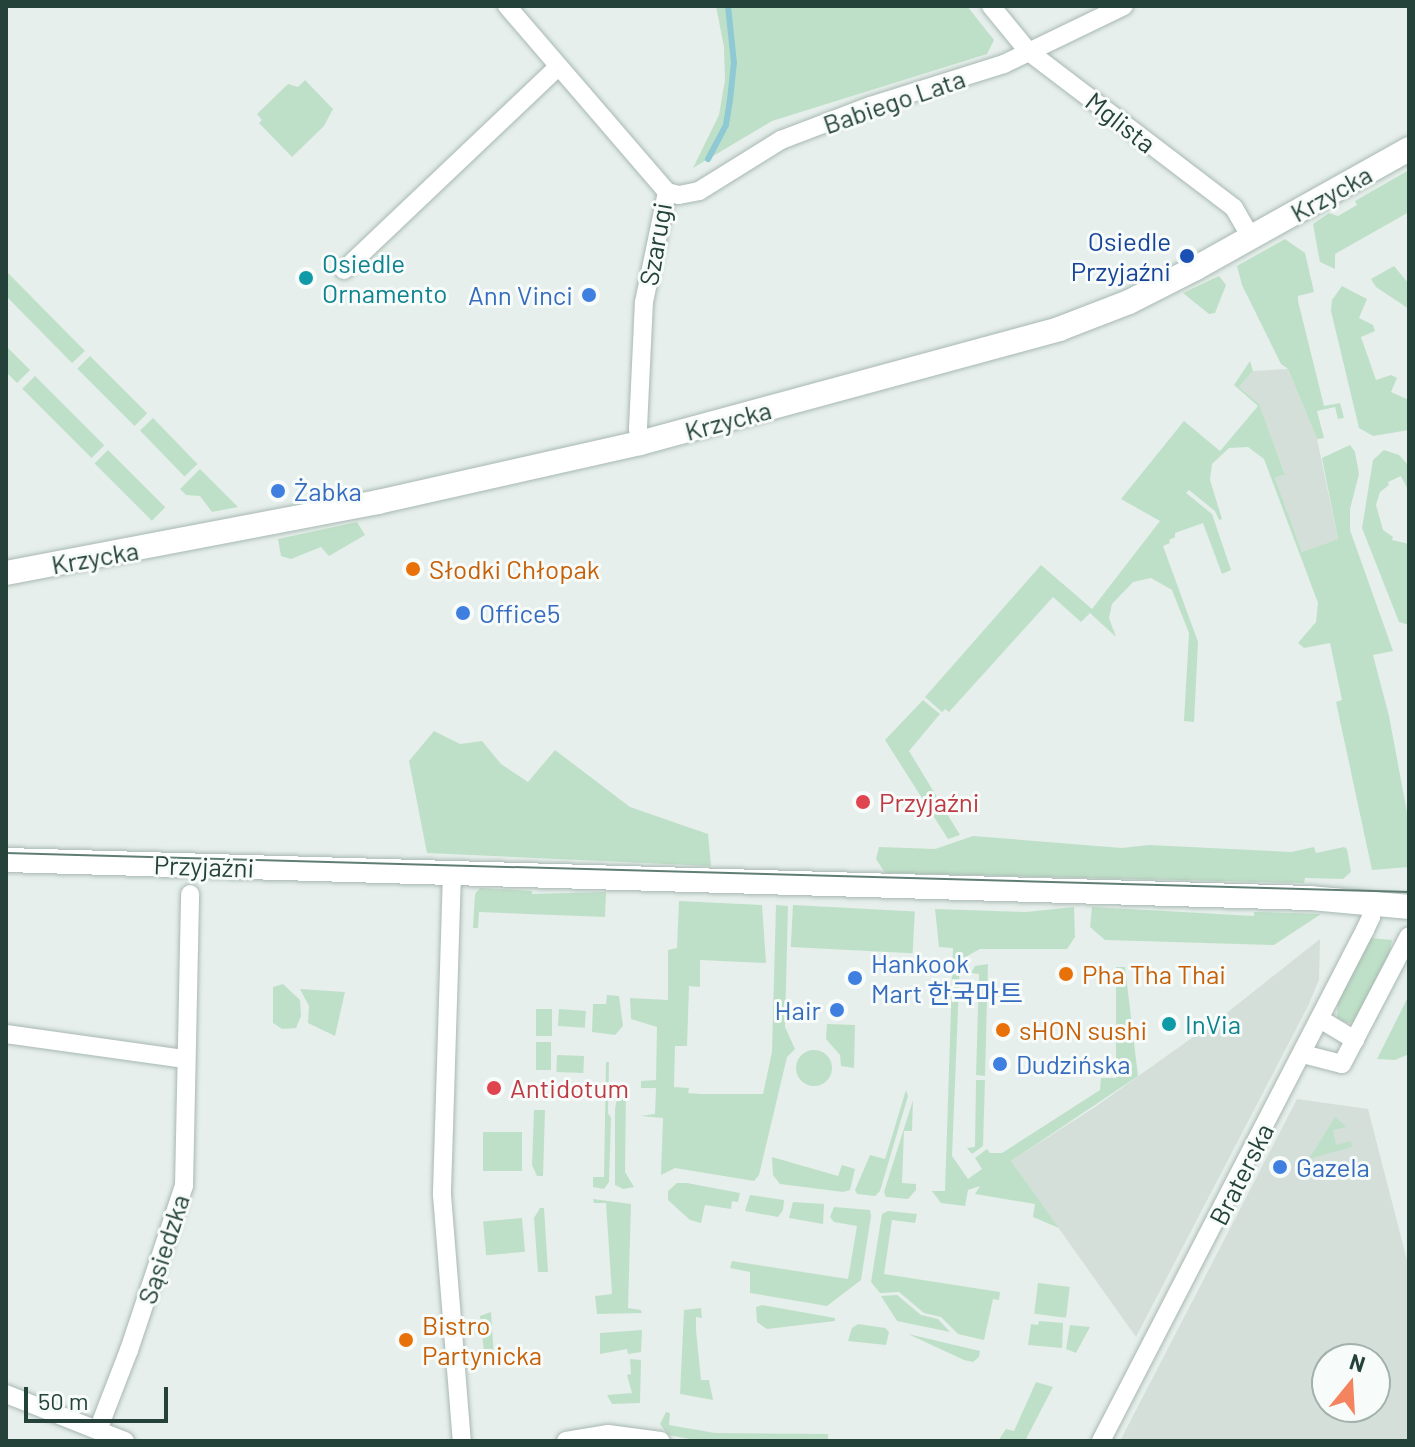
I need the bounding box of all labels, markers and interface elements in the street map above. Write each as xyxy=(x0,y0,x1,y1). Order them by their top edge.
street label: Babiego Lata xyxy=(819,62,969,140)
street label: Mglista xyxy=(1080,85,1162,159)
street label: Krzycka xyxy=(1285,158,1377,228)
street label: Szarugi xyxy=(632,200,678,288)
place label: Osiedle Przyjaźni xyxy=(1071,225,1171,286)
place label: Osiedle Ornamento xyxy=(322,247,447,308)
marker: Osiedle Przyjaźni xyxy=(1178,247,1196,265)
marker: Osiedle Ornamento xyxy=(297,269,315,287)
place label: Ann Vinci xyxy=(468,279,573,311)
marker: Ann Vinci xyxy=(580,286,598,304)
street label: Krzycka xyxy=(681,394,775,446)
place label: Żabka xyxy=(294,475,362,507)
marker: Żabka xyxy=(269,482,287,500)
street label: Krzycka xyxy=(49,534,141,580)
place label: Słodki Chłopak xyxy=(429,553,600,585)
marker: Słodki Chłopak xyxy=(404,560,422,578)
place label: Office5 xyxy=(479,597,560,629)
marker: Office5 xyxy=(454,604,472,622)
place label: Przyjaźni xyxy=(879,786,979,818)
marker: Przyjaźni xyxy=(854,793,872,811)
street label: Przyjaźni xyxy=(153,849,255,883)
place label: Hankook Mart 한국마트 xyxy=(871,947,1023,1008)
place label: Pha Tha Thai xyxy=(1082,958,1226,990)
marker: Pha Tha Thai xyxy=(1057,965,1075,983)
marker: Hankook Mart 한국마트 xyxy=(846,969,864,987)
place label: Hair xyxy=(775,994,821,1026)
marker: Hair xyxy=(828,1001,846,1019)
place label: InVia xyxy=(1185,1008,1241,1040)
place label: sHON sushi xyxy=(1019,1014,1147,1046)
marker: InVia xyxy=(1160,1015,1178,1033)
marker: sHON sushi xyxy=(994,1021,1012,1039)
place label: Dudzińska xyxy=(1016,1048,1131,1080)
marker: Dudzińska xyxy=(991,1055,1009,1073)
place label: Antidotum xyxy=(510,1072,629,1104)
marker: Antidotum xyxy=(485,1079,503,1097)
street label: Braterska xyxy=(1202,1118,1280,1230)
place label: Gazela xyxy=(1296,1151,1370,1183)
marker: Gazela xyxy=(1271,1158,1289,1176)
street label: Sąsiedzka xyxy=(131,1190,195,1308)
place label: Bistro Partynicka xyxy=(422,1309,542,1370)
marker: Bistro Partynicka xyxy=(397,1331,415,1349)
north arrow xyxy=(1311,1343,1391,1423)
text: N xyxy=(1347,1347,1369,1377)
scale bar xyxy=(28,1371,172,1421)
text: 50 m xyxy=(38,1386,89,1415)

